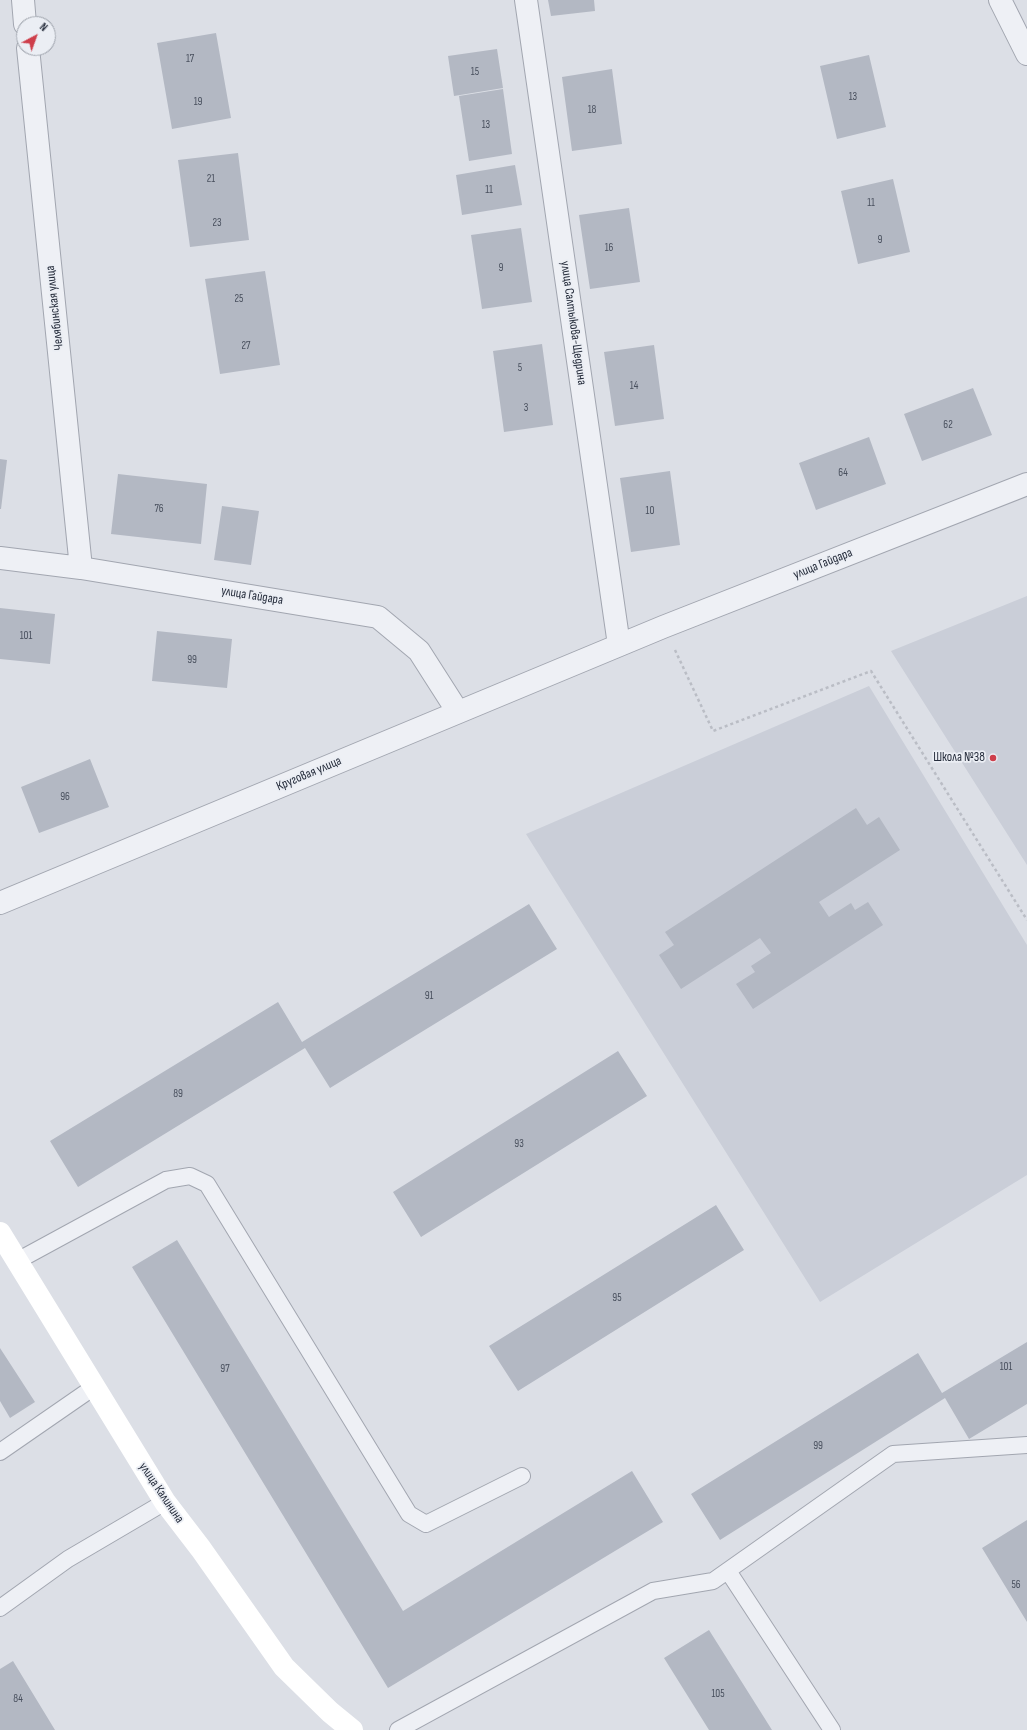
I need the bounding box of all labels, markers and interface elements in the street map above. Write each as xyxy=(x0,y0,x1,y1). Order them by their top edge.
north arrow xyxy=(16,16,56,56)
text: N xyxy=(37,20,50,34)
house number: 17 xyxy=(186,52,194,66)
house number: 15 xyxy=(471,65,479,79)
house number: 13 xyxy=(849,90,857,104)
house number: 19 xyxy=(194,95,202,109)
house number: 18 xyxy=(588,103,596,117)
house number: 13 xyxy=(482,118,490,132)
house number: 21 xyxy=(207,172,215,186)
house number: 11 xyxy=(485,183,493,197)
house number: 11 xyxy=(867,196,875,210)
house number: 23 xyxy=(212,216,222,230)
house number: 9 xyxy=(878,233,882,247)
house number: 16 xyxy=(605,241,613,255)
street label: улица Салтыкова-Щедрина xyxy=(557,260,589,386)
house number: 9 xyxy=(499,261,503,275)
street label: Челябинская улица xyxy=(43,265,67,351)
house number: 25 xyxy=(235,292,243,306)
house number: 27 xyxy=(242,339,250,353)
house number: 5 xyxy=(518,361,522,375)
house number: 14 xyxy=(630,379,638,393)
house number: 3 xyxy=(524,401,528,415)
house number: 62 xyxy=(943,418,953,432)
house number: 64 xyxy=(838,466,848,480)
house number: 76 xyxy=(154,502,164,516)
house number: 10 xyxy=(646,504,654,518)
street label: улица Гайдара xyxy=(791,545,855,583)
street label: улица Гайдара xyxy=(220,583,284,609)
house number: 101 xyxy=(20,629,32,643)
house number: 99 xyxy=(187,653,197,667)
place label: Школа №38 xyxy=(933,750,985,766)
street label: Круговая улица xyxy=(274,753,344,795)
marker: Школа №38 xyxy=(988,753,998,763)
house number: 96 xyxy=(60,790,70,804)
house number: 91 xyxy=(425,989,433,1003)
house number: 89 xyxy=(173,1087,183,1101)
house number: 93 xyxy=(514,1137,524,1151)
house number: 95 xyxy=(612,1291,622,1305)
house number: 101 xyxy=(1000,1360,1012,1374)
house number: 97 xyxy=(220,1362,230,1376)
house number: 99 xyxy=(813,1439,823,1453)
street label: улица Калинина xyxy=(135,1460,187,1526)
house number: 56 xyxy=(1011,1578,1021,1592)
house number: 105 xyxy=(711,1687,725,1701)
house number: 84 xyxy=(13,1692,23,1706)

